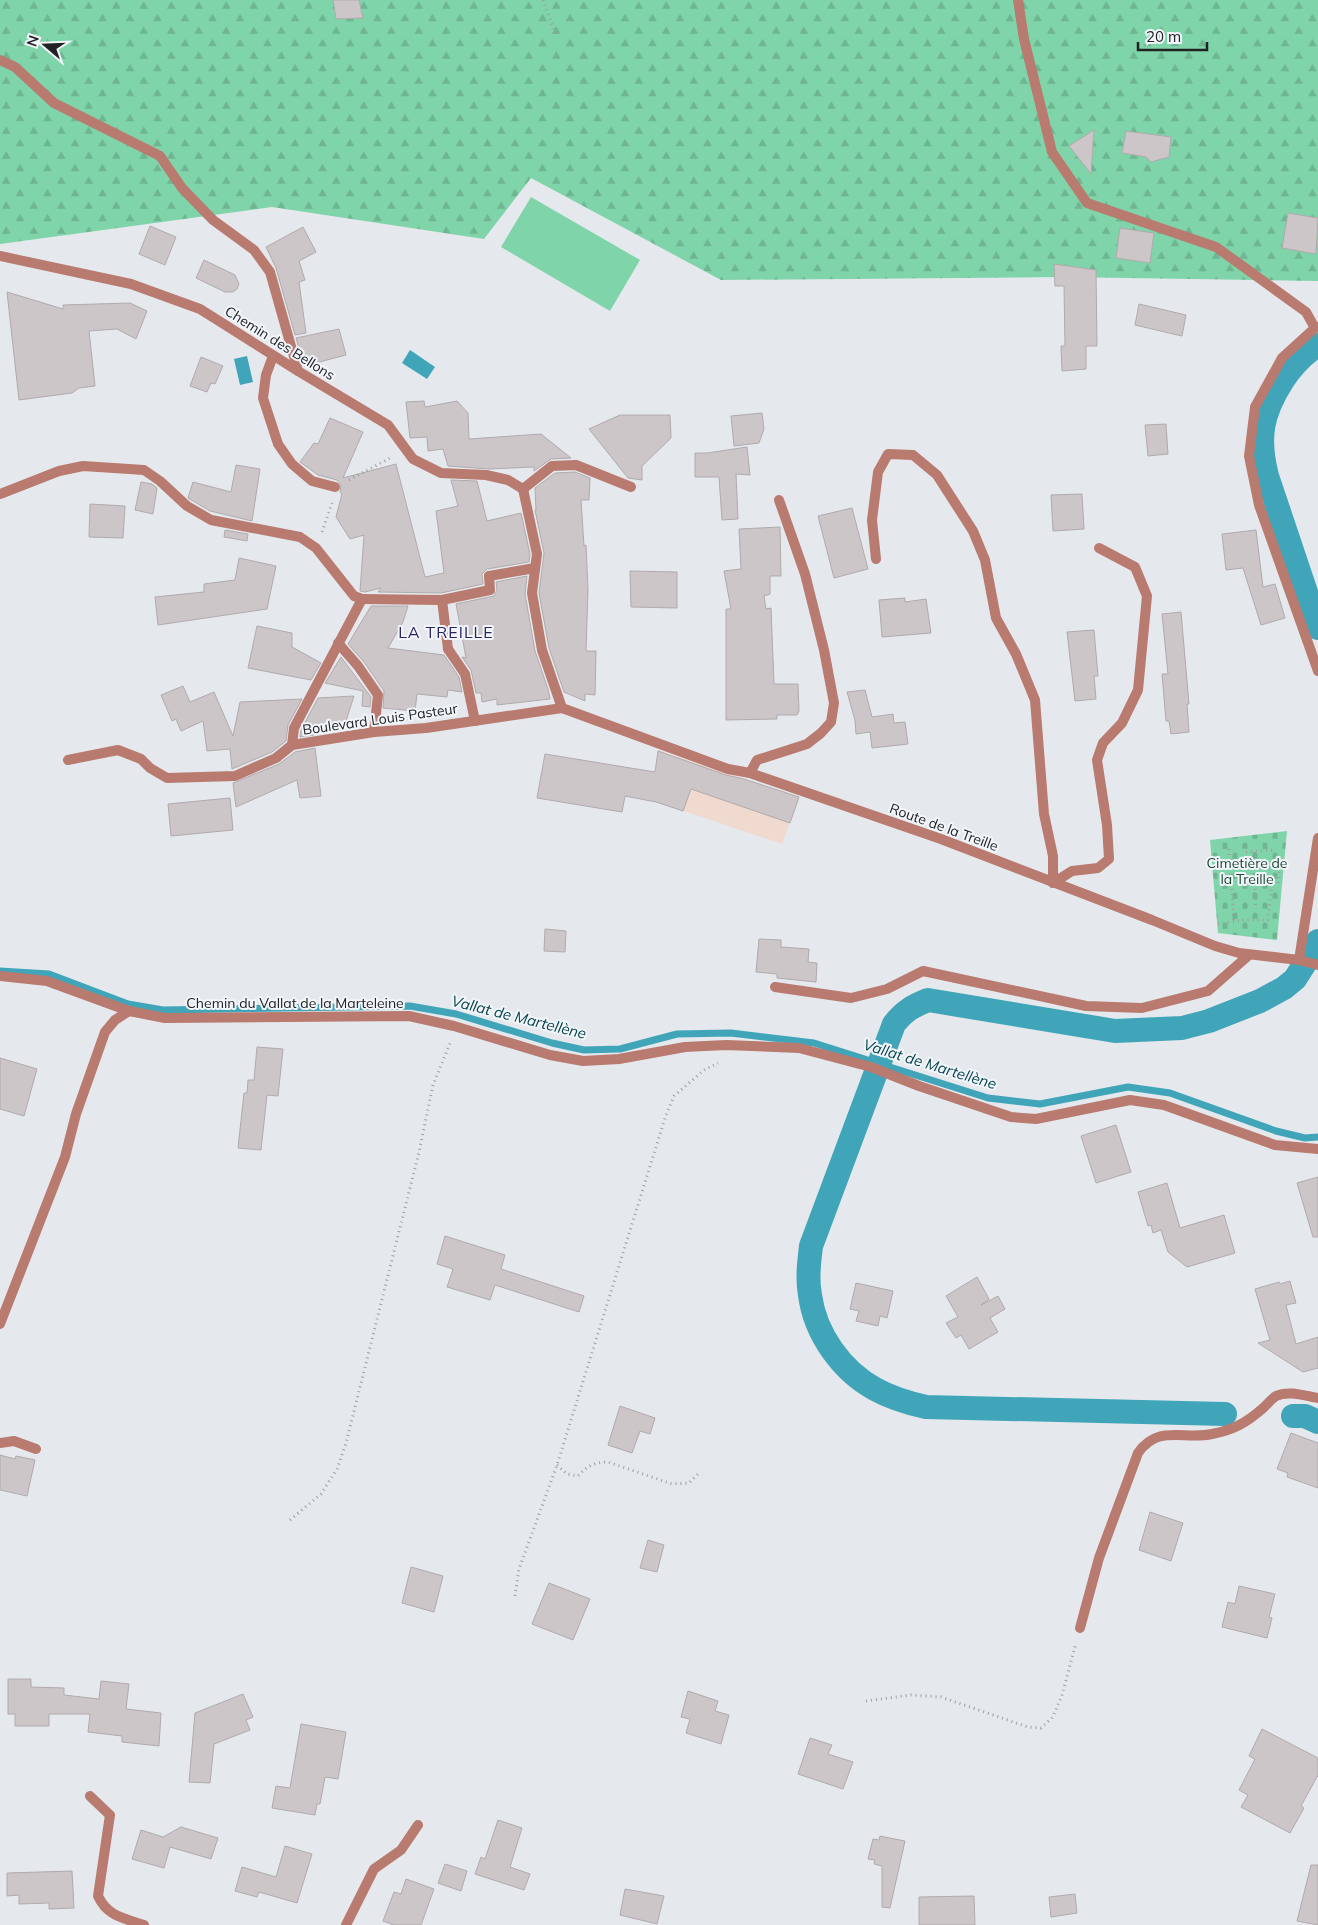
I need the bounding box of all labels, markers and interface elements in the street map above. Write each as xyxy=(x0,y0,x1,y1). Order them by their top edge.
north arrow xyxy=(20,20,70,70)
scale bar xyxy=(1138,20,1207,52)
text: 20 m xyxy=(1146,27,1181,46)
text: N xyxy=(22,33,43,49)
street label: Chemin des Bellons xyxy=(222,302,338,384)
district label: LA TREILLE xyxy=(398,622,494,642)
street label: Boulevard Louis Pasteur xyxy=(301,699,460,739)
street label: Route de la Treille xyxy=(887,799,1001,855)
park label: Cimetière de la Treille xyxy=(1207,854,1287,888)
water label: Vallat de Martellène xyxy=(450,991,588,1043)
street label: Chemin du Vallat de la Marteleine xyxy=(186,994,404,1012)
water label: Vallat de Martellène xyxy=(861,1035,999,1093)

